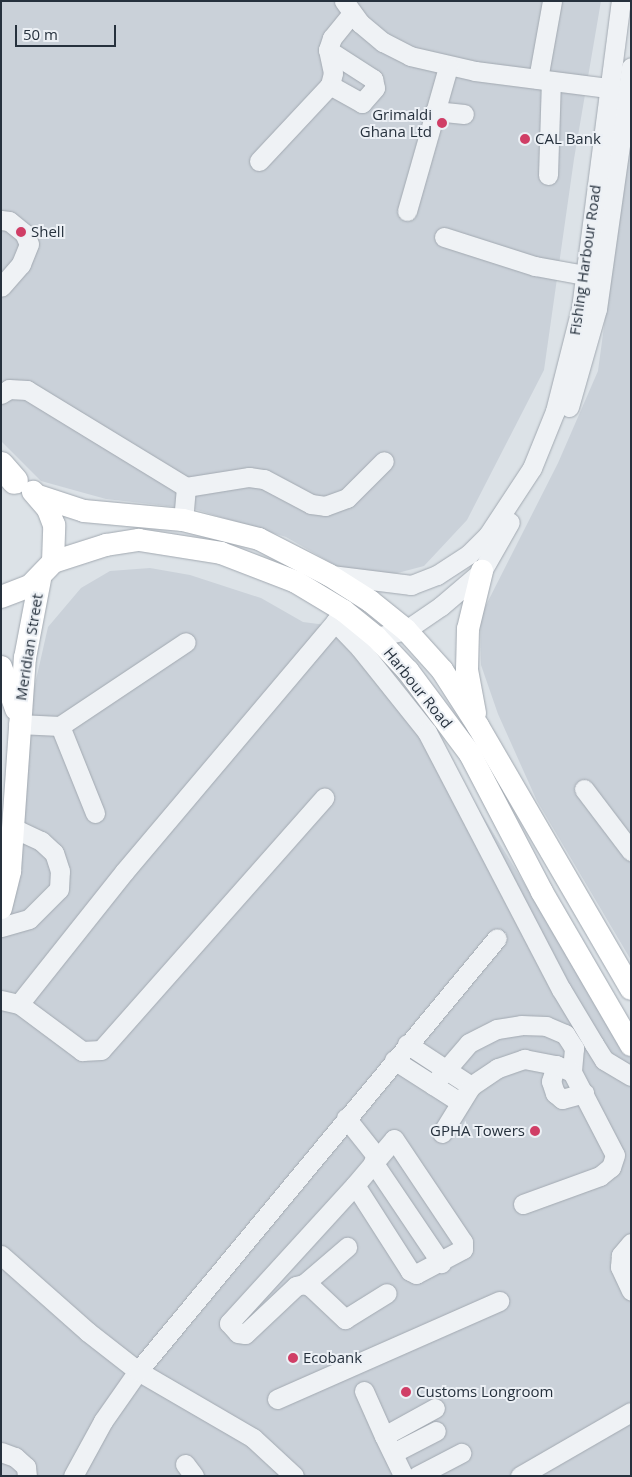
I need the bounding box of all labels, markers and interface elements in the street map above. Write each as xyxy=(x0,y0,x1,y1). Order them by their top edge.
scale bar xyxy=(18,15,119,47)
text: 50 m xyxy=(23,24,58,44)
place label: Grimaldi Ghana Ltd xyxy=(360,105,432,140)
marker: Grimaldi Ghana Ltd xyxy=(436,117,448,129)
place label: CAL Bank xyxy=(535,130,601,148)
marker: CAL Bank xyxy=(519,133,531,145)
street label: Fishing Harbour Road xyxy=(566,184,604,336)
place label: Shell xyxy=(31,223,64,241)
marker: Shell xyxy=(15,226,27,238)
street label: Meridian Street xyxy=(12,592,46,702)
street label: Harbour Road xyxy=(380,644,456,732)
place label: GPHA Towers xyxy=(430,1122,525,1140)
marker: GPHA Towers xyxy=(529,1125,541,1137)
place label: Ecobank xyxy=(303,1349,362,1367)
marker: Ecobank xyxy=(287,1352,299,1364)
place label: Customs Longroom xyxy=(416,1383,553,1401)
marker: Customs Longroom xyxy=(400,1386,412,1398)

